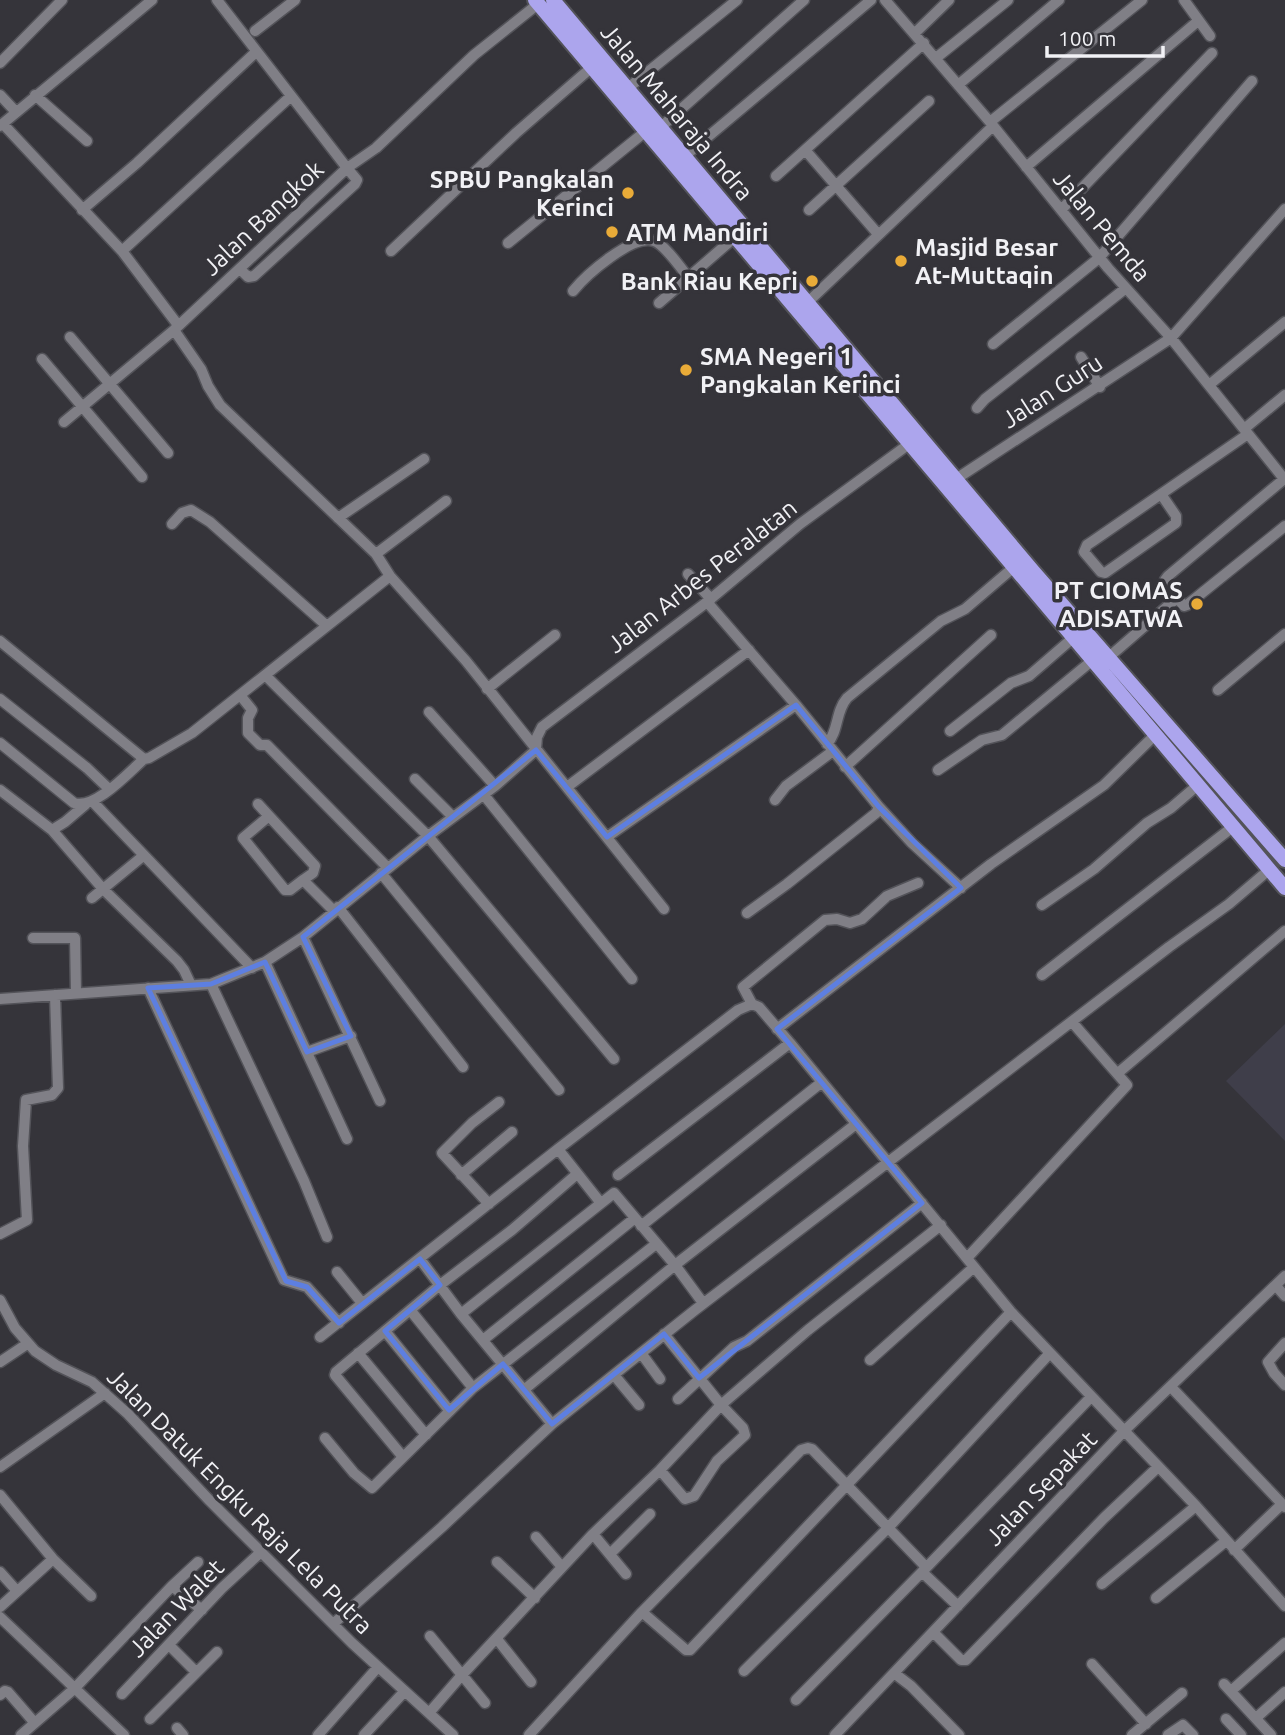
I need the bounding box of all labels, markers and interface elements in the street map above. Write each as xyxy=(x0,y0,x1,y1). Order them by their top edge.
scale bar xyxy=(1047,14,1162,58)
street label: Jalan Maharaja Indra xyxy=(595,18,759,206)
text: 100 m xyxy=(1058,26,1116,50)
street label: Jalan Bangkok xyxy=(197,155,329,281)
street label: Jalan Pemda xyxy=(1048,165,1156,287)
place label: SPBU Pangkalan Kerinci xyxy=(430,166,614,221)
marker: SPBU Pangkalan Kerinci xyxy=(620,185,636,201)
place label: ATM Mandiri xyxy=(626,219,769,246)
marker: ATM Mandiri xyxy=(604,224,620,240)
place label: Masjid Besar At-Muttaqin xyxy=(915,234,1058,289)
marker: Masjid Besar At-Muttaqin xyxy=(893,253,909,269)
place label: Bank Riau Kepri xyxy=(621,268,798,295)
marker: Bank Riau Kepri xyxy=(804,273,820,289)
place label: SMA Negeri 1 Pangkalan Kerinci xyxy=(700,343,901,398)
street label: Jalan Guru xyxy=(997,349,1107,433)
marker: SMA Negeri 1 Pangkalan Kerinci xyxy=(678,362,694,378)
street label: Jalan Arbes Peralatan xyxy=(602,494,802,658)
place label: PT CIOMAS ADISATWA xyxy=(1054,577,1183,632)
marker: PT CIOMAS ADISATWA xyxy=(1189,596,1205,612)
street label: Jalan Datuk Engku Raja Lela Putra xyxy=(102,1363,378,1639)
street label: Jalan Sepakat xyxy=(980,1425,1103,1551)
street label: Jalan Walet xyxy=(123,1553,230,1662)

